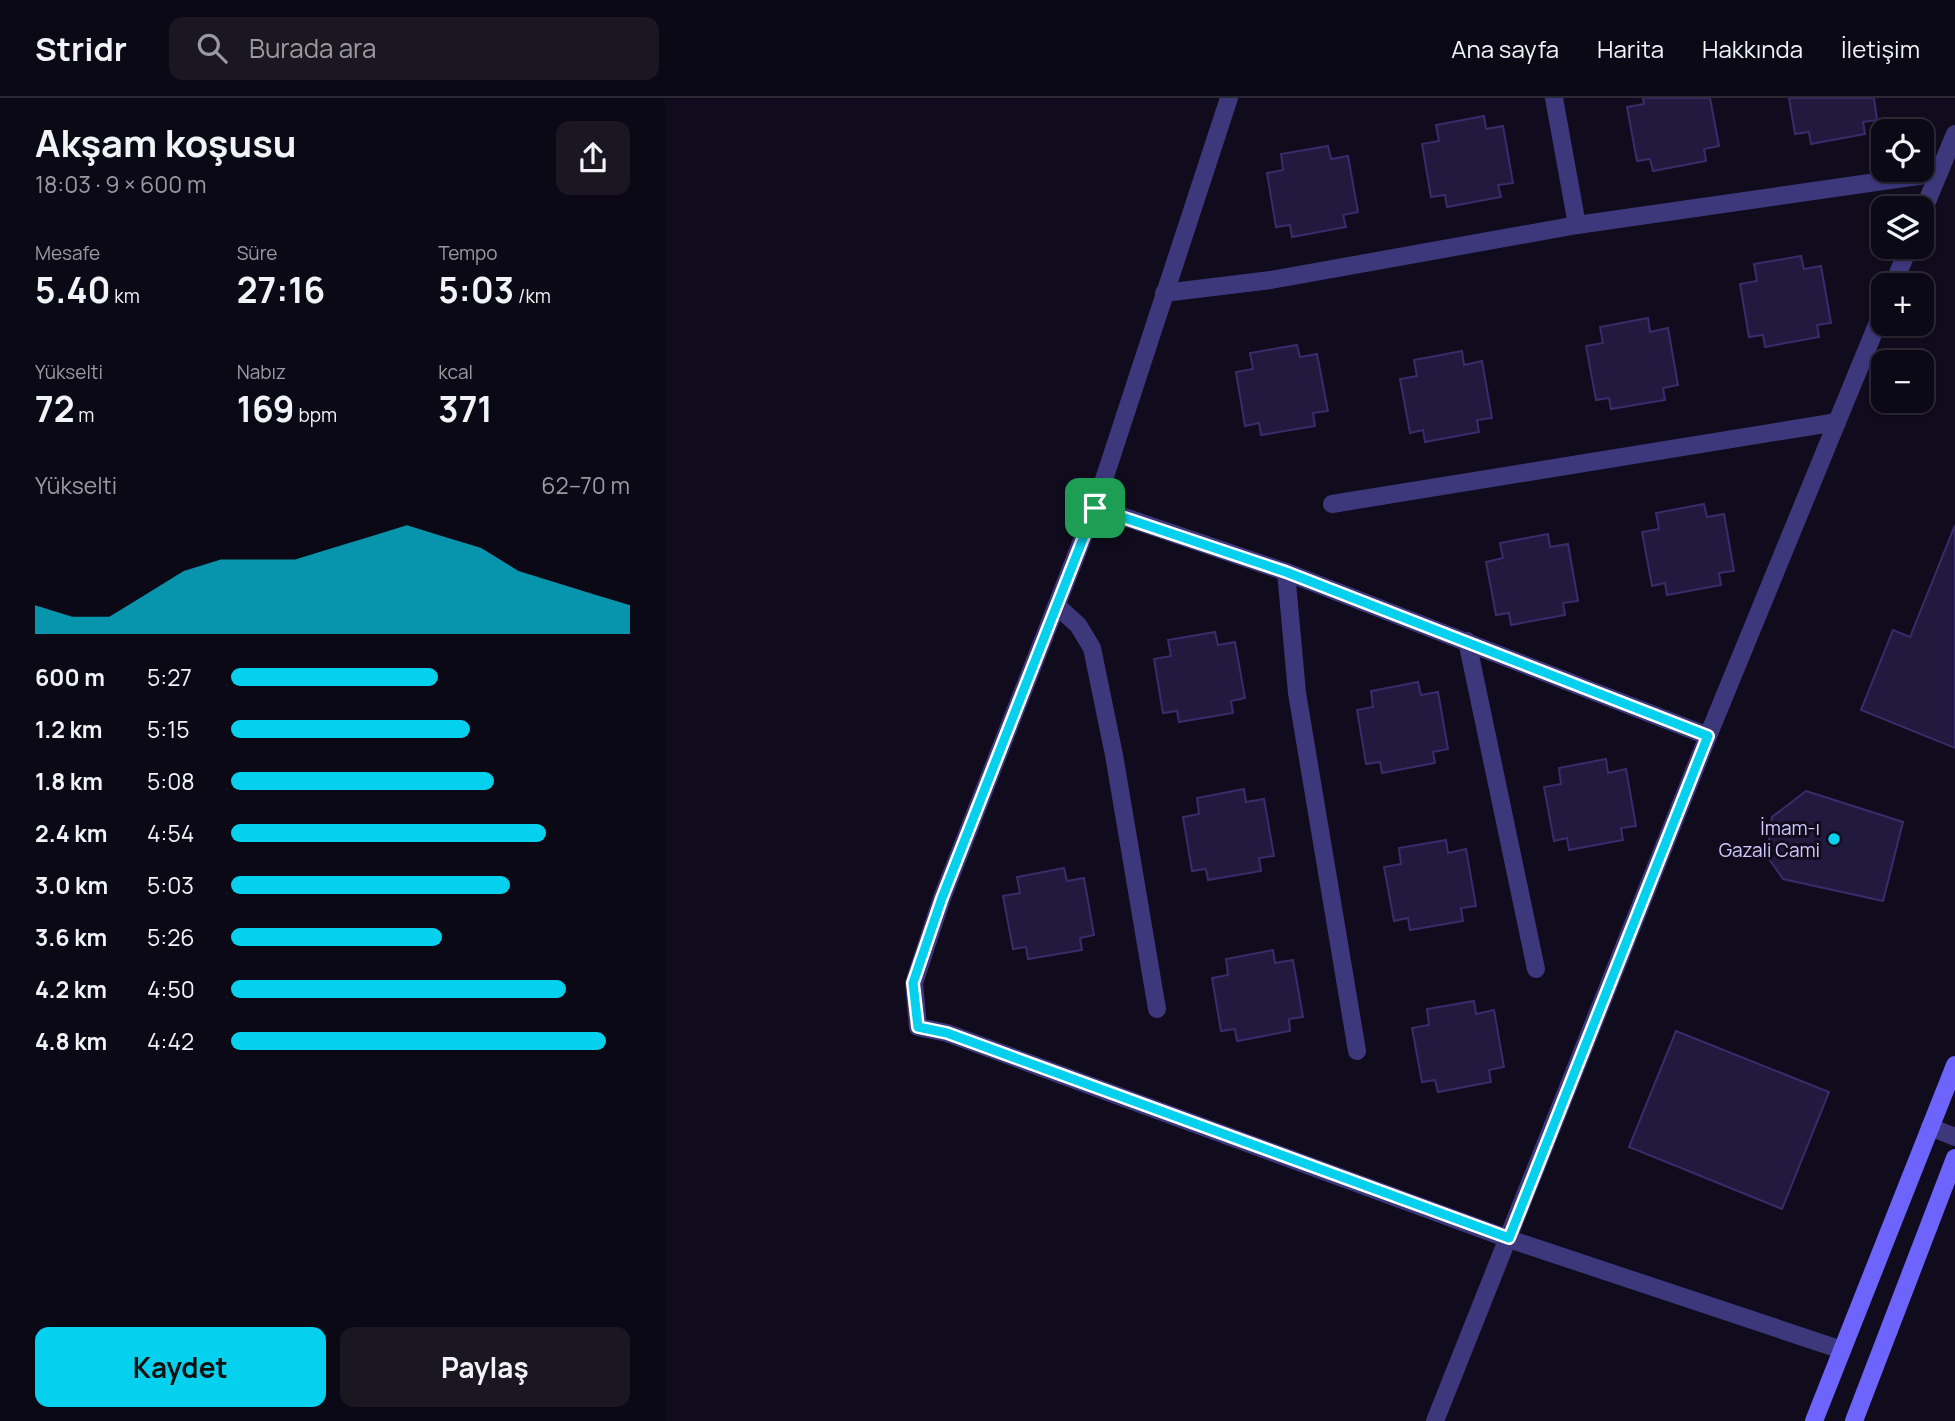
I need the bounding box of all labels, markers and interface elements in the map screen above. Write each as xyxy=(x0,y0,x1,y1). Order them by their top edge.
search box xyxy=(169,17,659,80)
text: Stridr xyxy=(35,26,127,71)
icon: search xyxy=(193,29,231,67)
text: Burada ara xyxy=(249,30,376,66)
text: Ana sayfa xyxy=(1451,32,1559,65)
text: Harita xyxy=(1597,32,1664,65)
text: Hakkında xyxy=(1702,32,1803,65)
text: İletişim xyxy=(1841,32,1920,65)
text: Akşam koşusu xyxy=(35,116,297,168)
map controls xyxy=(1871,119,1934,413)
button: locate xyxy=(1871,119,1934,182)
button: share xyxy=(556,121,630,195)
text: 18:03 · 9 × 600 m xyxy=(35,168,206,200)
button: layers xyxy=(1871,196,1934,259)
text: Mesafe xyxy=(35,240,100,266)
text: Süre xyxy=(237,240,277,266)
text: Tempo xyxy=(438,240,498,266)
text: 5.40 xyxy=(35,266,110,314)
text: 27:16 xyxy=(237,266,325,314)
text: 5:03 xyxy=(438,266,514,314)
button: + xyxy=(1871,273,1934,336)
text: km xyxy=(110,283,140,309)
text: /km xyxy=(514,283,551,309)
button: − xyxy=(1871,350,1934,413)
text: Yükselti xyxy=(35,359,103,385)
text: Nabız xyxy=(237,359,286,385)
text: kcal xyxy=(438,359,473,385)
text: 72 xyxy=(35,385,75,433)
text: 169 xyxy=(237,385,295,433)
text: 371 xyxy=(438,385,493,433)
text: m xyxy=(75,402,94,428)
text: bpm xyxy=(295,402,337,428)
text: Yükselti xyxy=(35,469,117,501)
text: 62–70 m xyxy=(541,469,630,501)
pin xyxy=(1065,478,1125,538)
icon: arrive xyxy=(1076,489,1114,527)
text: 600 m xyxy=(35,661,105,693)
text: 5:27 xyxy=(147,661,192,693)
text: 1.2 km xyxy=(35,713,102,745)
text: 5:15 xyxy=(147,713,189,745)
text: 1.8 km xyxy=(35,765,103,797)
text: 5:08 xyxy=(147,765,195,797)
place label: İmam-ı Gazali Cami xyxy=(1719,815,1820,863)
text: 2.4 km xyxy=(35,817,107,849)
text: 4:54 xyxy=(147,817,194,849)
marker: İmam-ı Gazali Cami xyxy=(1826,831,1842,847)
text: 3.0 km xyxy=(35,869,108,901)
text: 5:03 xyxy=(147,869,194,901)
text: 3.6 km xyxy=(35,921,107,953)
text: 5:26 xyxy=(147,921,195,953)
text: 4.2 km xyxy=(35,973,107,1005)
text: 4:50 xyxy=(147,973,195,1005)
text: 4.8 km xyxy=(35,1025,107,1057)
text: 4:42 xyxy=(147,1025,194,1057)
button: Kaydet xyxy=(35,1327,326,1407)
button: Paylaş xyxy=(340,1327,630,1407)

